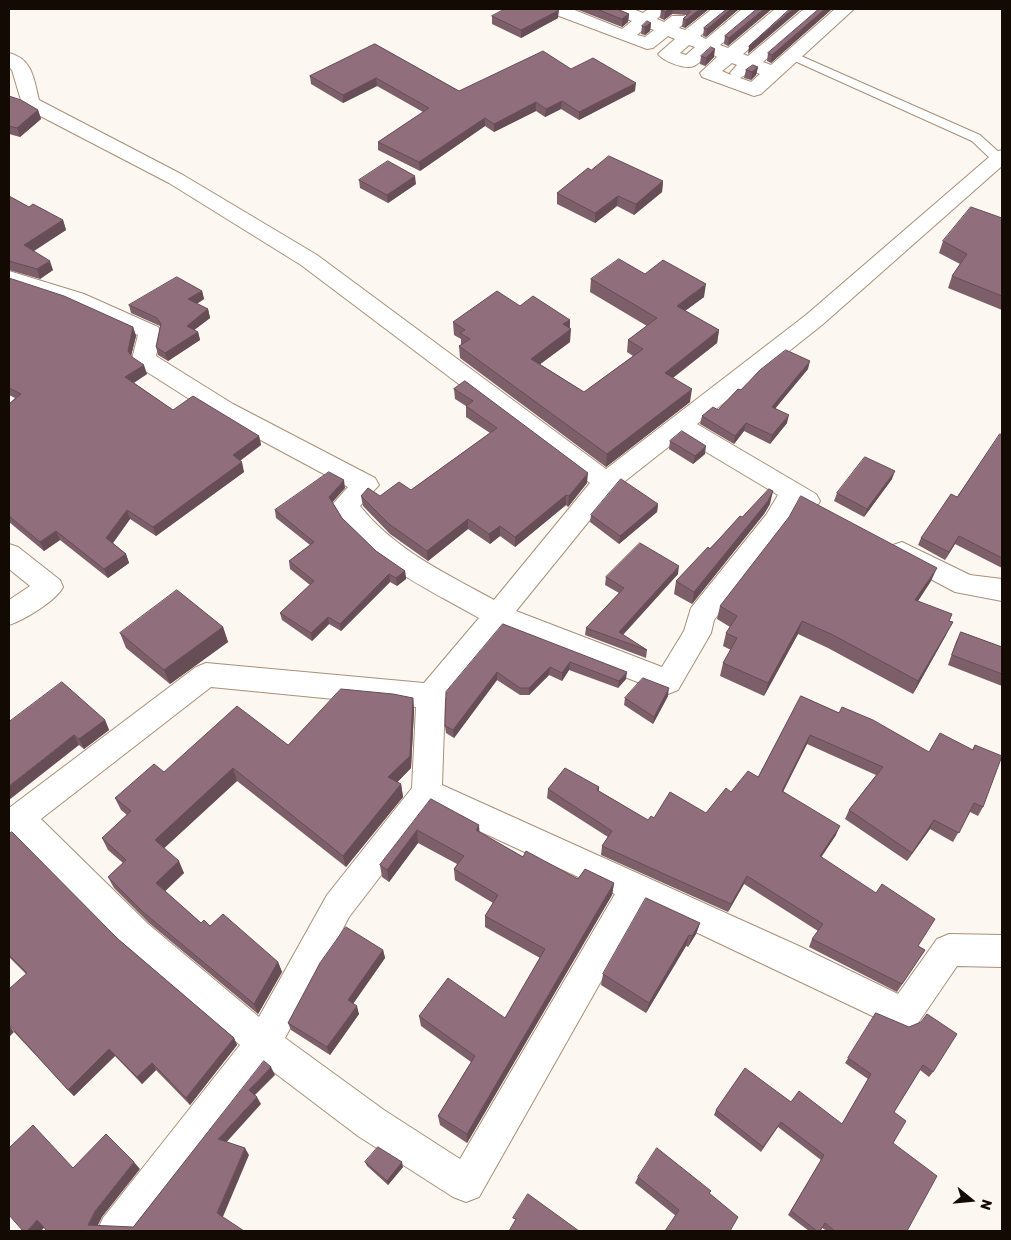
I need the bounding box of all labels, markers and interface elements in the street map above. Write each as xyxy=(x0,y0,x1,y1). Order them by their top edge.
north arrow xyxy=(946,1175,996,1225)
text: N xyxy=(976,1197,995,1212)

